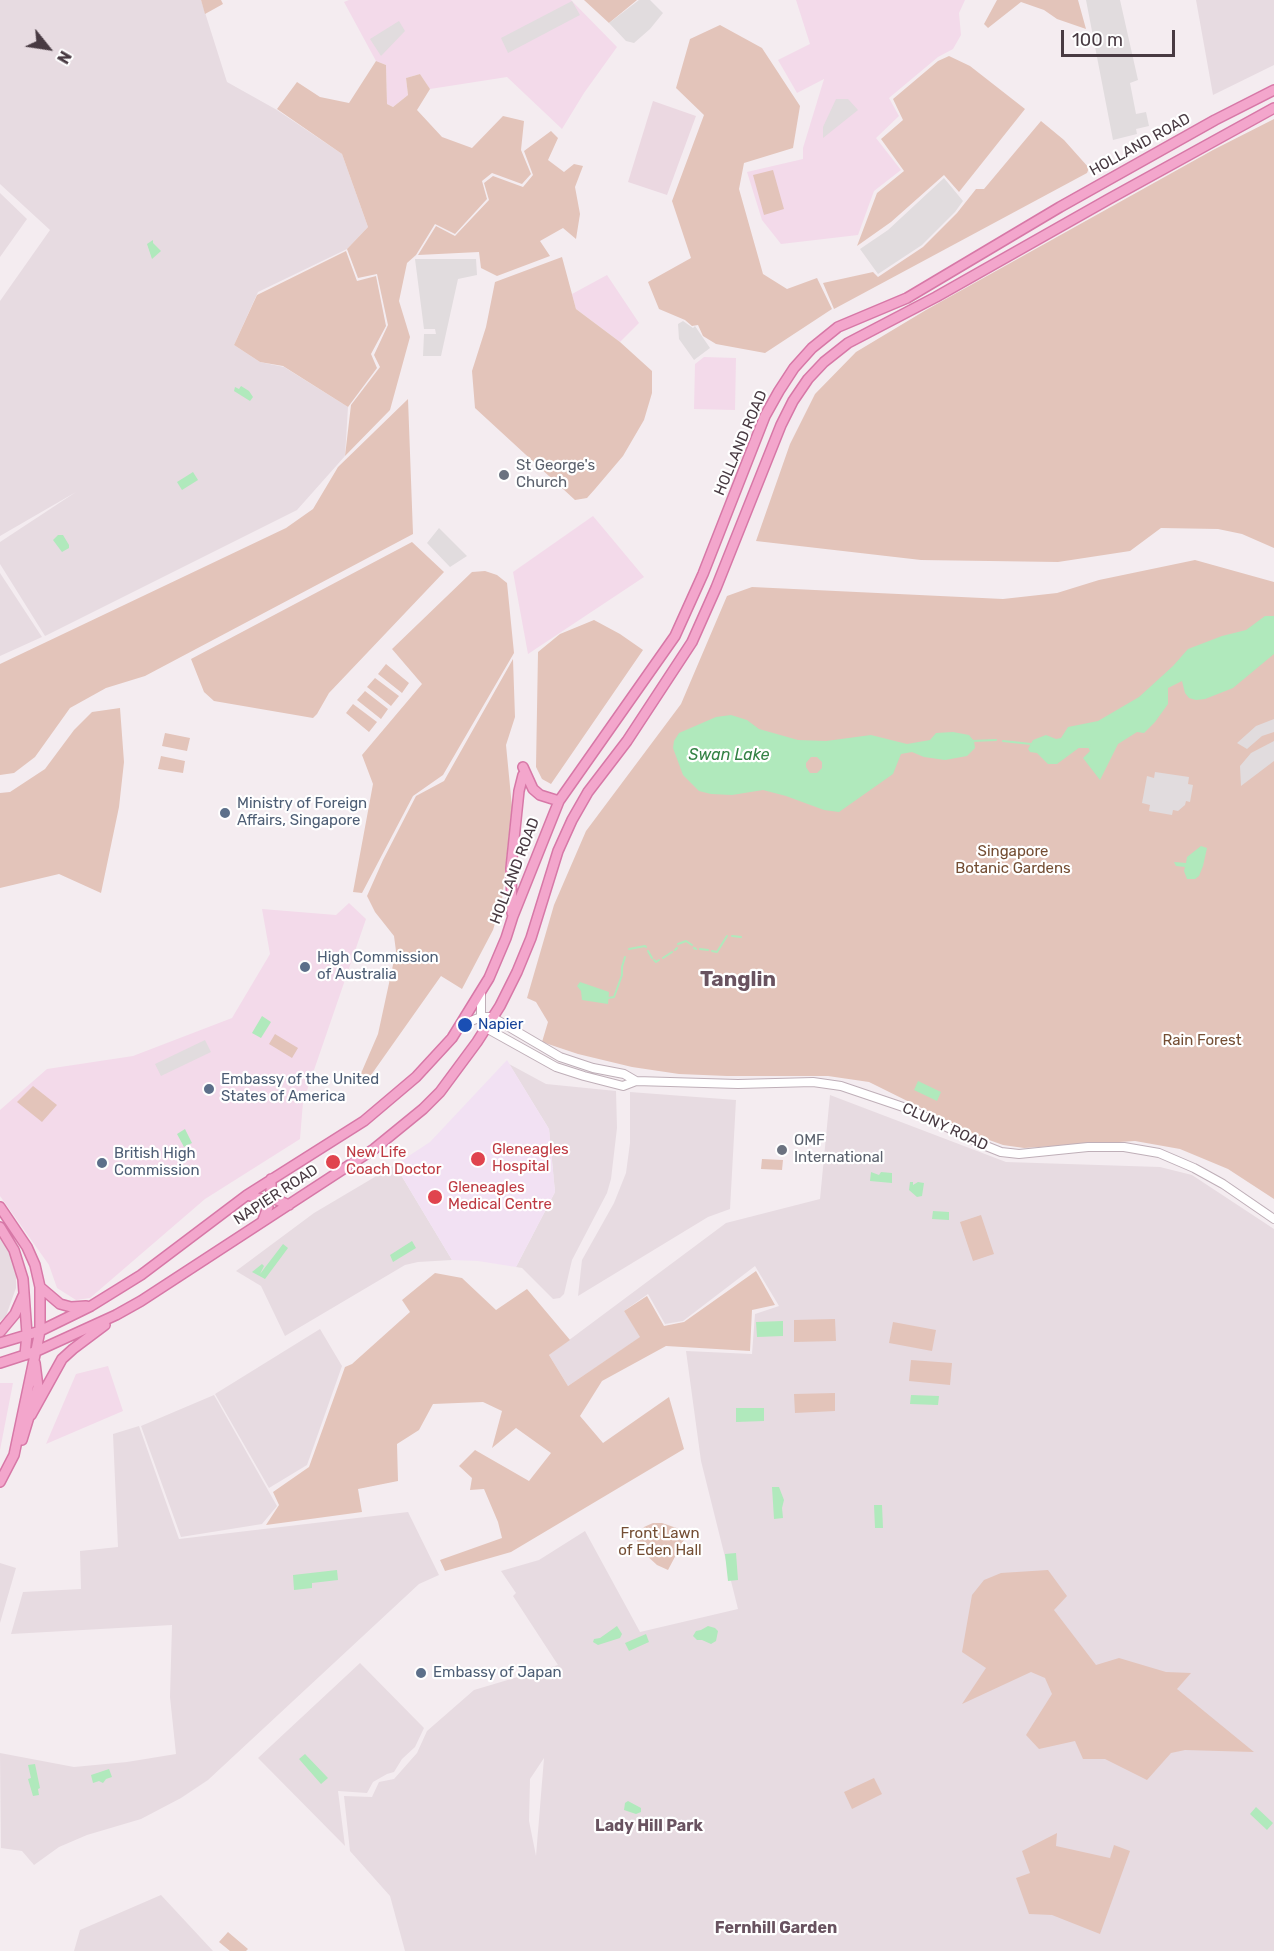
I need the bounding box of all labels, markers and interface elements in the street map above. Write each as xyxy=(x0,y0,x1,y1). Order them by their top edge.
north arrow xyxy=(18,18,78,78)
scale bar xyxy=(1064,18,1178,56)
text: 100 m xyxy=(1072,29,1123,51)
text: N xyxy=(53,48,75,67)
street label: HOLLAND ROAD xyxy=(1086,110,1194,180)
street label: HOLLAND ROAD xyxy=(711,388,771,498)
place label: St George's Church xyxy=(516,457,595,492)
marker: St George's Church xyxy=(497,468,511,482)
water label: Swan Lake xyxy=(689,745,769,765)
place label: Ministry of Foreign Affairs, Singapore xyxy=(237,795,367,830)
marker: Ministry of Foreign Affairs, Singapore xyxy=(218,806,232,820)
street label: HOLLAND ROAD xyxy=(486,815,544,927)
park label: Singapore Botanic Gardens xyxy=(955,843,1071,878)
place label: High Commission of Australia xyxy=(317,949,439,984)
marker: High Commission of Australia xyxy=(298,960,312,974)
district label: Tanglin xyxy=(700,967,776,993)
marker: Napier xyxy=(456,1016,474,1034)
place label: Napier xyxy=(478,1016,523,1034)
park label: Rain Forest xyxy=(1162,1032,1242,1050)
place label: Embassy of the United States of America xyxy=(221,1071,379,1106)
marker: Embassy of the United States of America xyxy=(202,1082,216,1096)
street label: CLUNY ROAD xyxy=(899,1099,991,1155)
place label: OMF International xyxy=(794,1132,883,1167)
place label: Gleneagles Hospital xyxy=(492,1141,569,1176)
marker: OMF International xyxy=(775,1143,789,1157)
place label: New Life Coach Doctor xyxy=(346,1144,441,1179)
place label: British High Commission xyxy=(114,1145,200,1180)
marker: Gleneagles Hospital xyxy=(469,1150,487,1168)
marker: New Life Coach Doctor xyxy=(324,1153,342,1171)
marker: British High Commission xyxy=(95,1156,109,1170)
street label: NAPIER ROAD xyxy=(230,1161,322,1229)
place label: Gleneagles Medical Centre xyxy=(448,1179,552,1214)
marker: Gleneagles Medical Centre xyxy=(426,1188,444,1206)
park label: Front Lawn of Eden Hall xyxy=(618,1525,702,1560)
place label: Embassy of Japan xyxy=(433,1664,562,1682)
marker: Embassy of Japan xyxy=(414,1666,428,1680)
district label: Lady Hill Park xyxy=(595,1816,703,1836)
district label: Fernhill Garden xyxy=(715,1918,837,1938)

